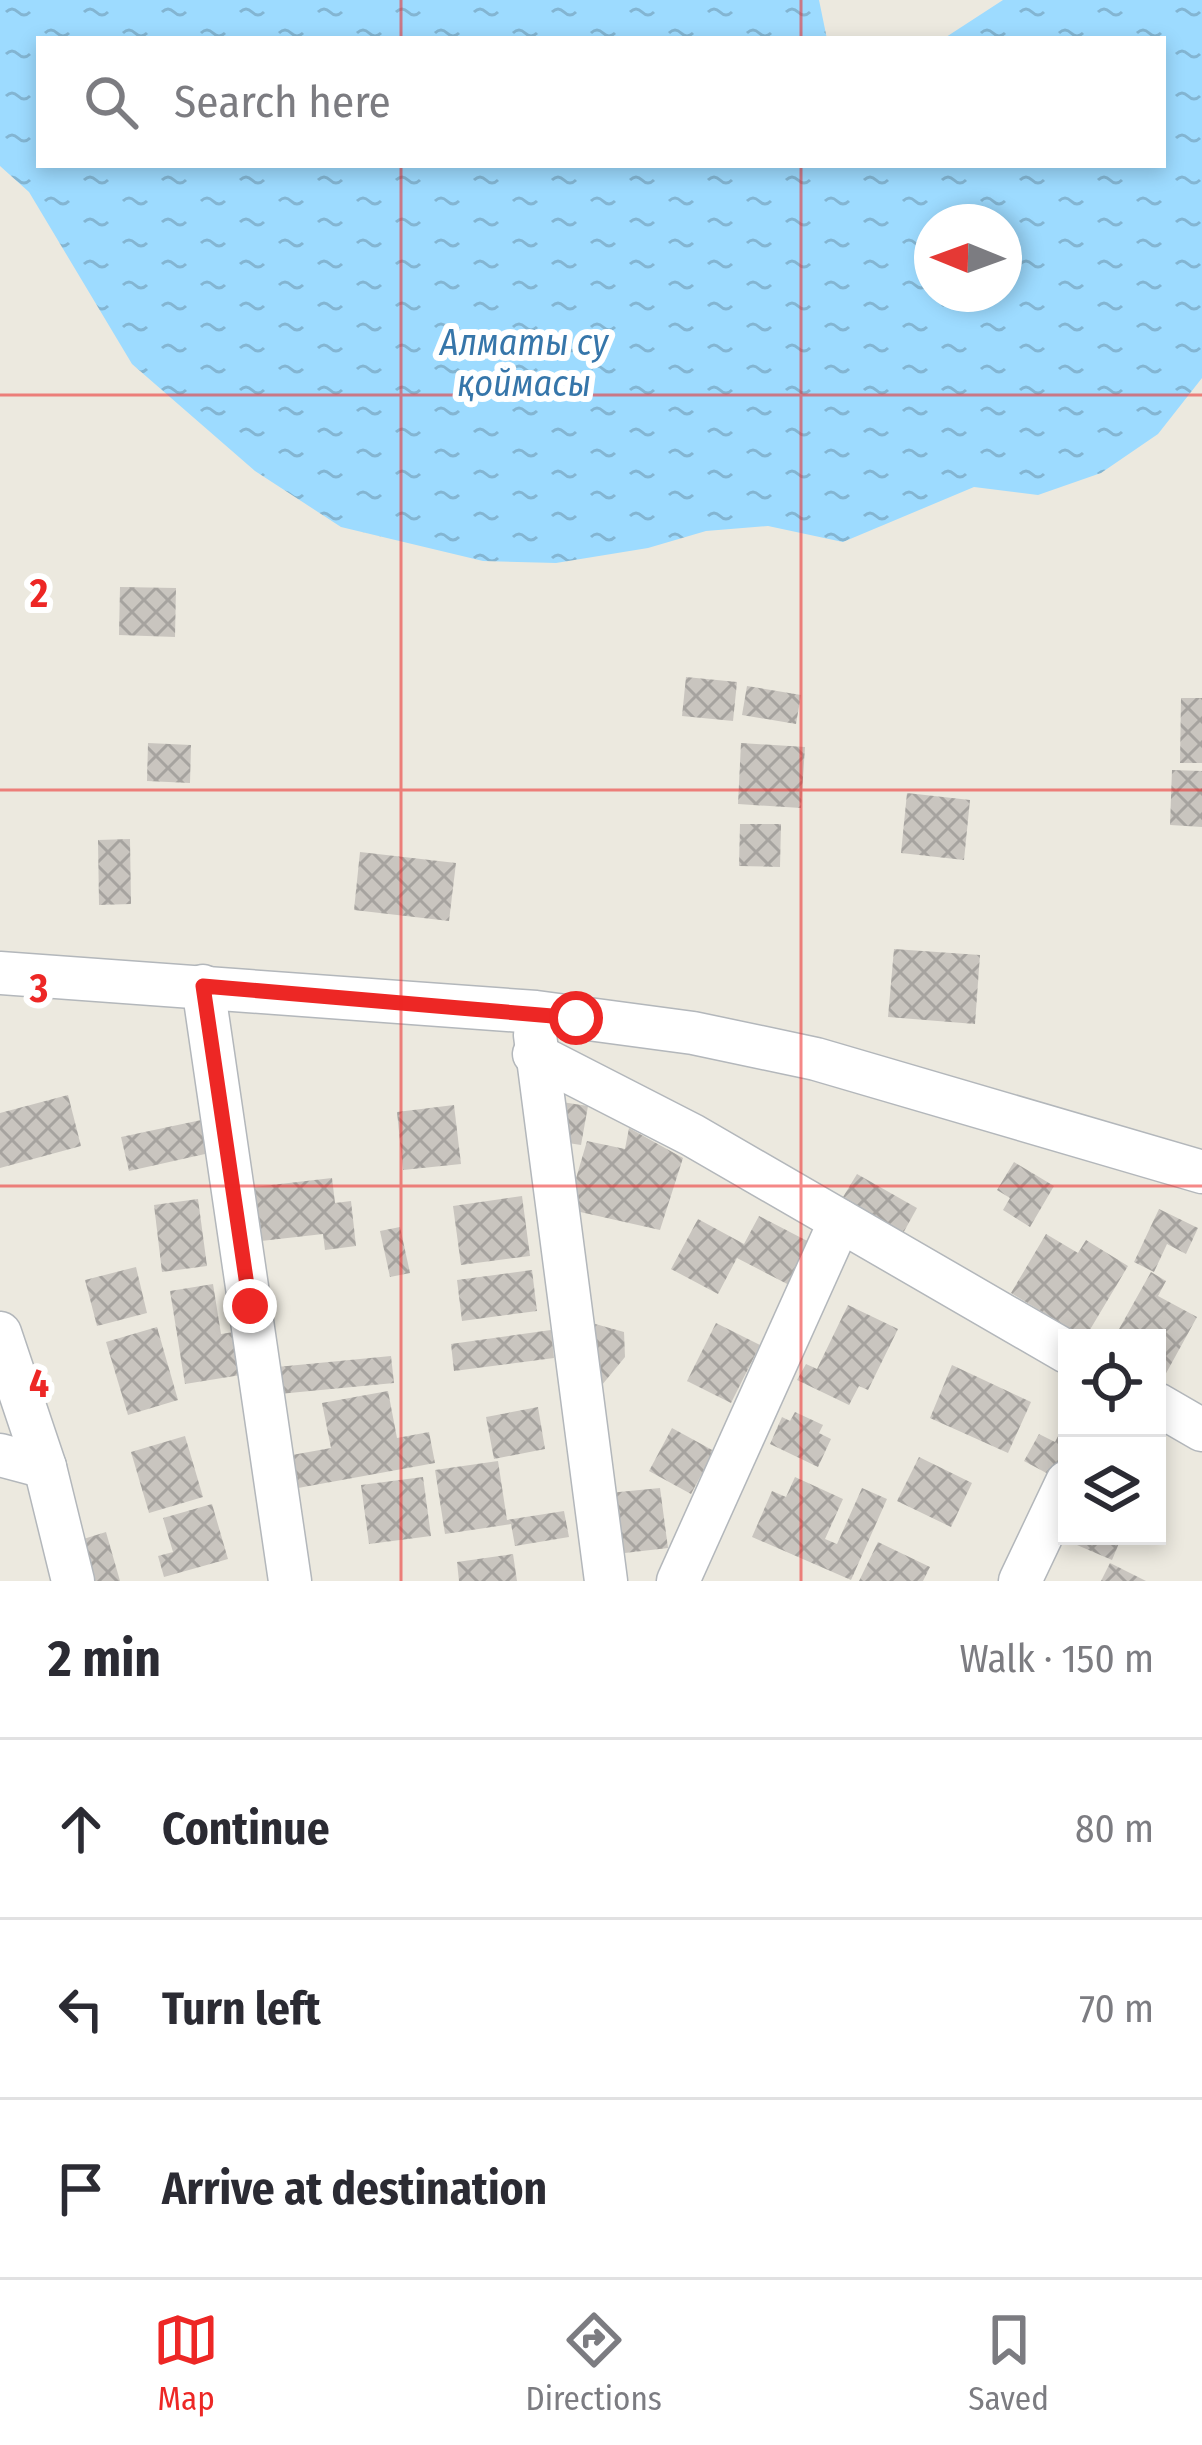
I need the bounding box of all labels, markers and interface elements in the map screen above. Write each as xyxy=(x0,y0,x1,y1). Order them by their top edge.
search box xyxy=(36,36,1166,168)
icon: search xyxy=(78,69,144,135)
text: Search here xyxy=(174,75,391,129)
north arrow xyxy=(914,204,1022,312)
water label: Алматы су қоймасы xyxy=(438,321,609,406)
text: 2 xyxy=(29,571,48,617)
text: 3 xyxy=(29,966,48,1012)
route start xyxy=(549,991,603,1045)
route end xyxy=(223,1279,277,1333)
map controls xyxy=(1058,1329,1166,1545)
button: locate xyxy=(1058,1329,1166,1437)
text: 4 xyxy=(29,1361,49,1407)
button: layers xyxy=(1058,1437,1166,1545)
text: 2 min xyxy=(48,1628,161,1690)
text: Walk · 150 m xyxy=(960,1636,1154,1682)
icon: ahead xyxy=(48,1796,114,1862)
text: Continue xyxy=(162,1802,330,1856)
text: 80 m xyxy=(1075,1806,1154,1852)
icon: left xyxy=(48,1976,114,2042)
text: Turn left xyxy=(162,1982,321,2036)
text: 70 m xyxy=(1079,1986,1154,2032)
icon: arrive xyxy=(48,2156,114,2222)
text: Arrive at destination xyxy=(162,2162,547,2216)
tab: Map xyxy=(153,2307,219,2419)
tab: Directions xyxy=(525,2307,662,2419)
tab: Saved xyxy=(968,2307,1049,2419)

